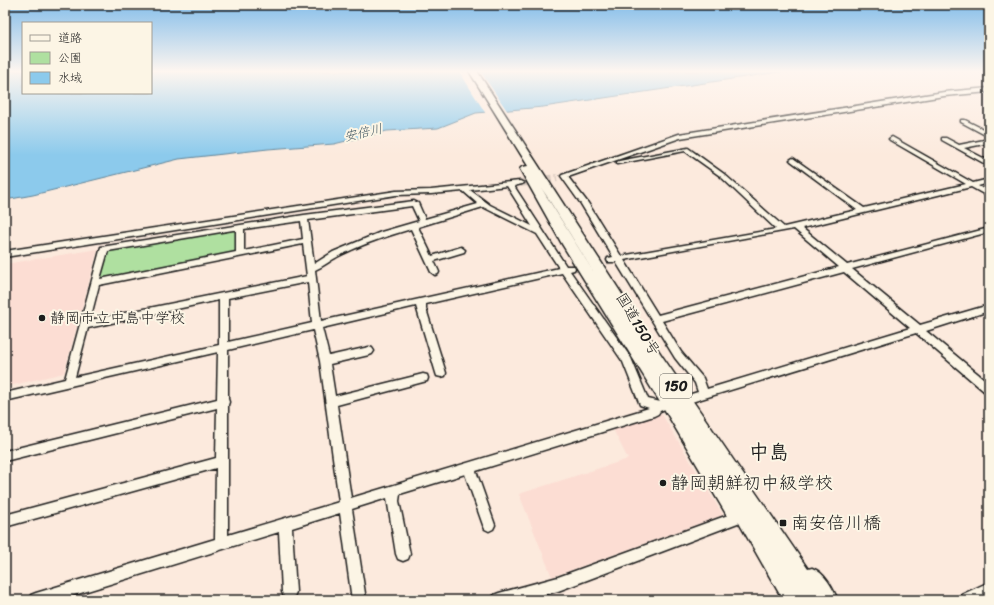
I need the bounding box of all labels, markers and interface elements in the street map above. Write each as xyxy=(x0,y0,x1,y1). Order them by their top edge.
legend xyxy=(22,22,152,94)
text: 道路 xyxy=(58,27,82,49)
text: 公園 xyxy=(58,47,82,69)
text: 水域 xyxy=(58,67,82,89)
water label: 安倍川 xyxy=(342,117,385,148)
street label: 国道150号 xyxy=(609,287,667,361)
place label: 静岡市立中島中学校 xyxy=(50,305,185,331)
marker: 静岡市立中島中学校 xyxy=(37,313,47,323)
road number: 150 xyxy=(660,374,692,398)
district label: 中島 xyxy=(749,435,789,470)
place label: 静岡朝鮮初中級学校 xyxy=(671,467,833,499)
marker: 静岡朝鮮初中級学校 xyxy=(658,478,668,488)
place label: 南安倍川橋 xyxy=(791,507,881,539)
marker: 南安倍川橋 xyxy=(778,518,788,528)

